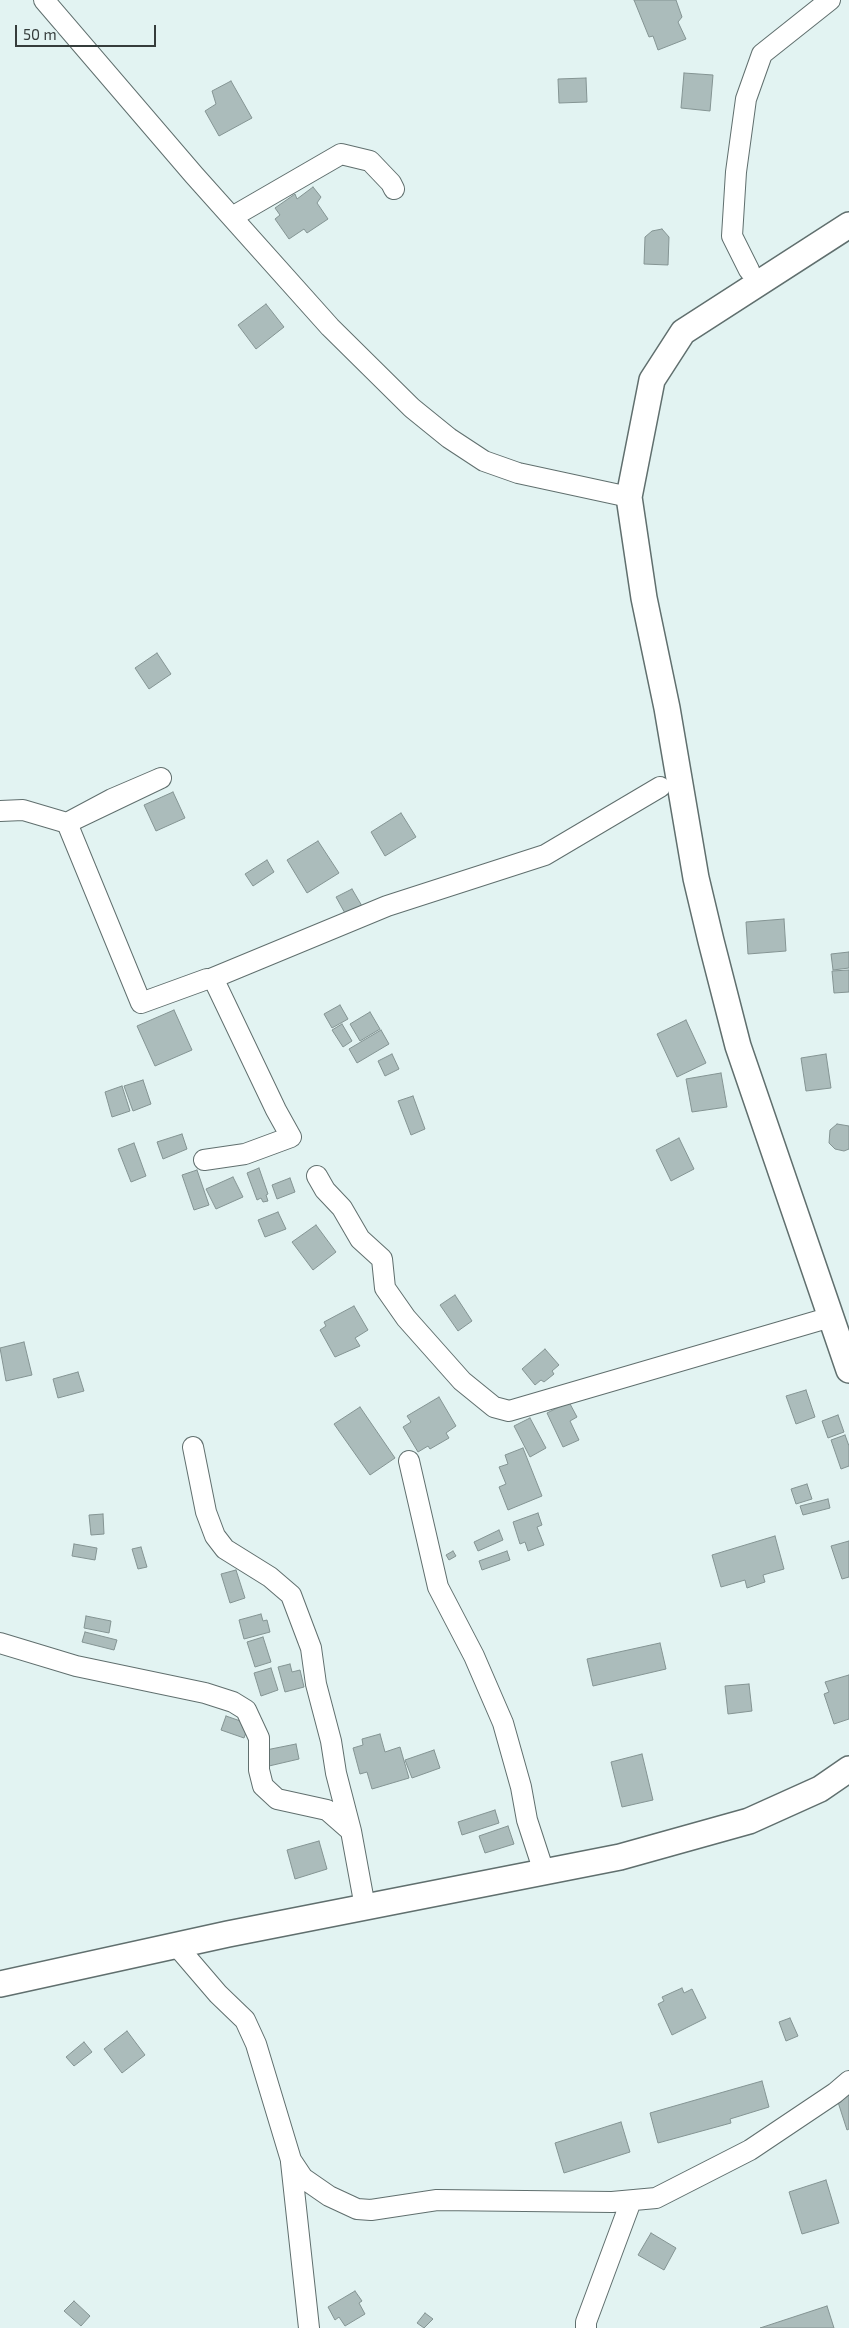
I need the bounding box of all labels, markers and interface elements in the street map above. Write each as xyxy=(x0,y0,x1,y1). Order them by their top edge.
scale bar xyxy=(18,15,159,47)
text: 50 m xyxy=(23,25,57,43)

